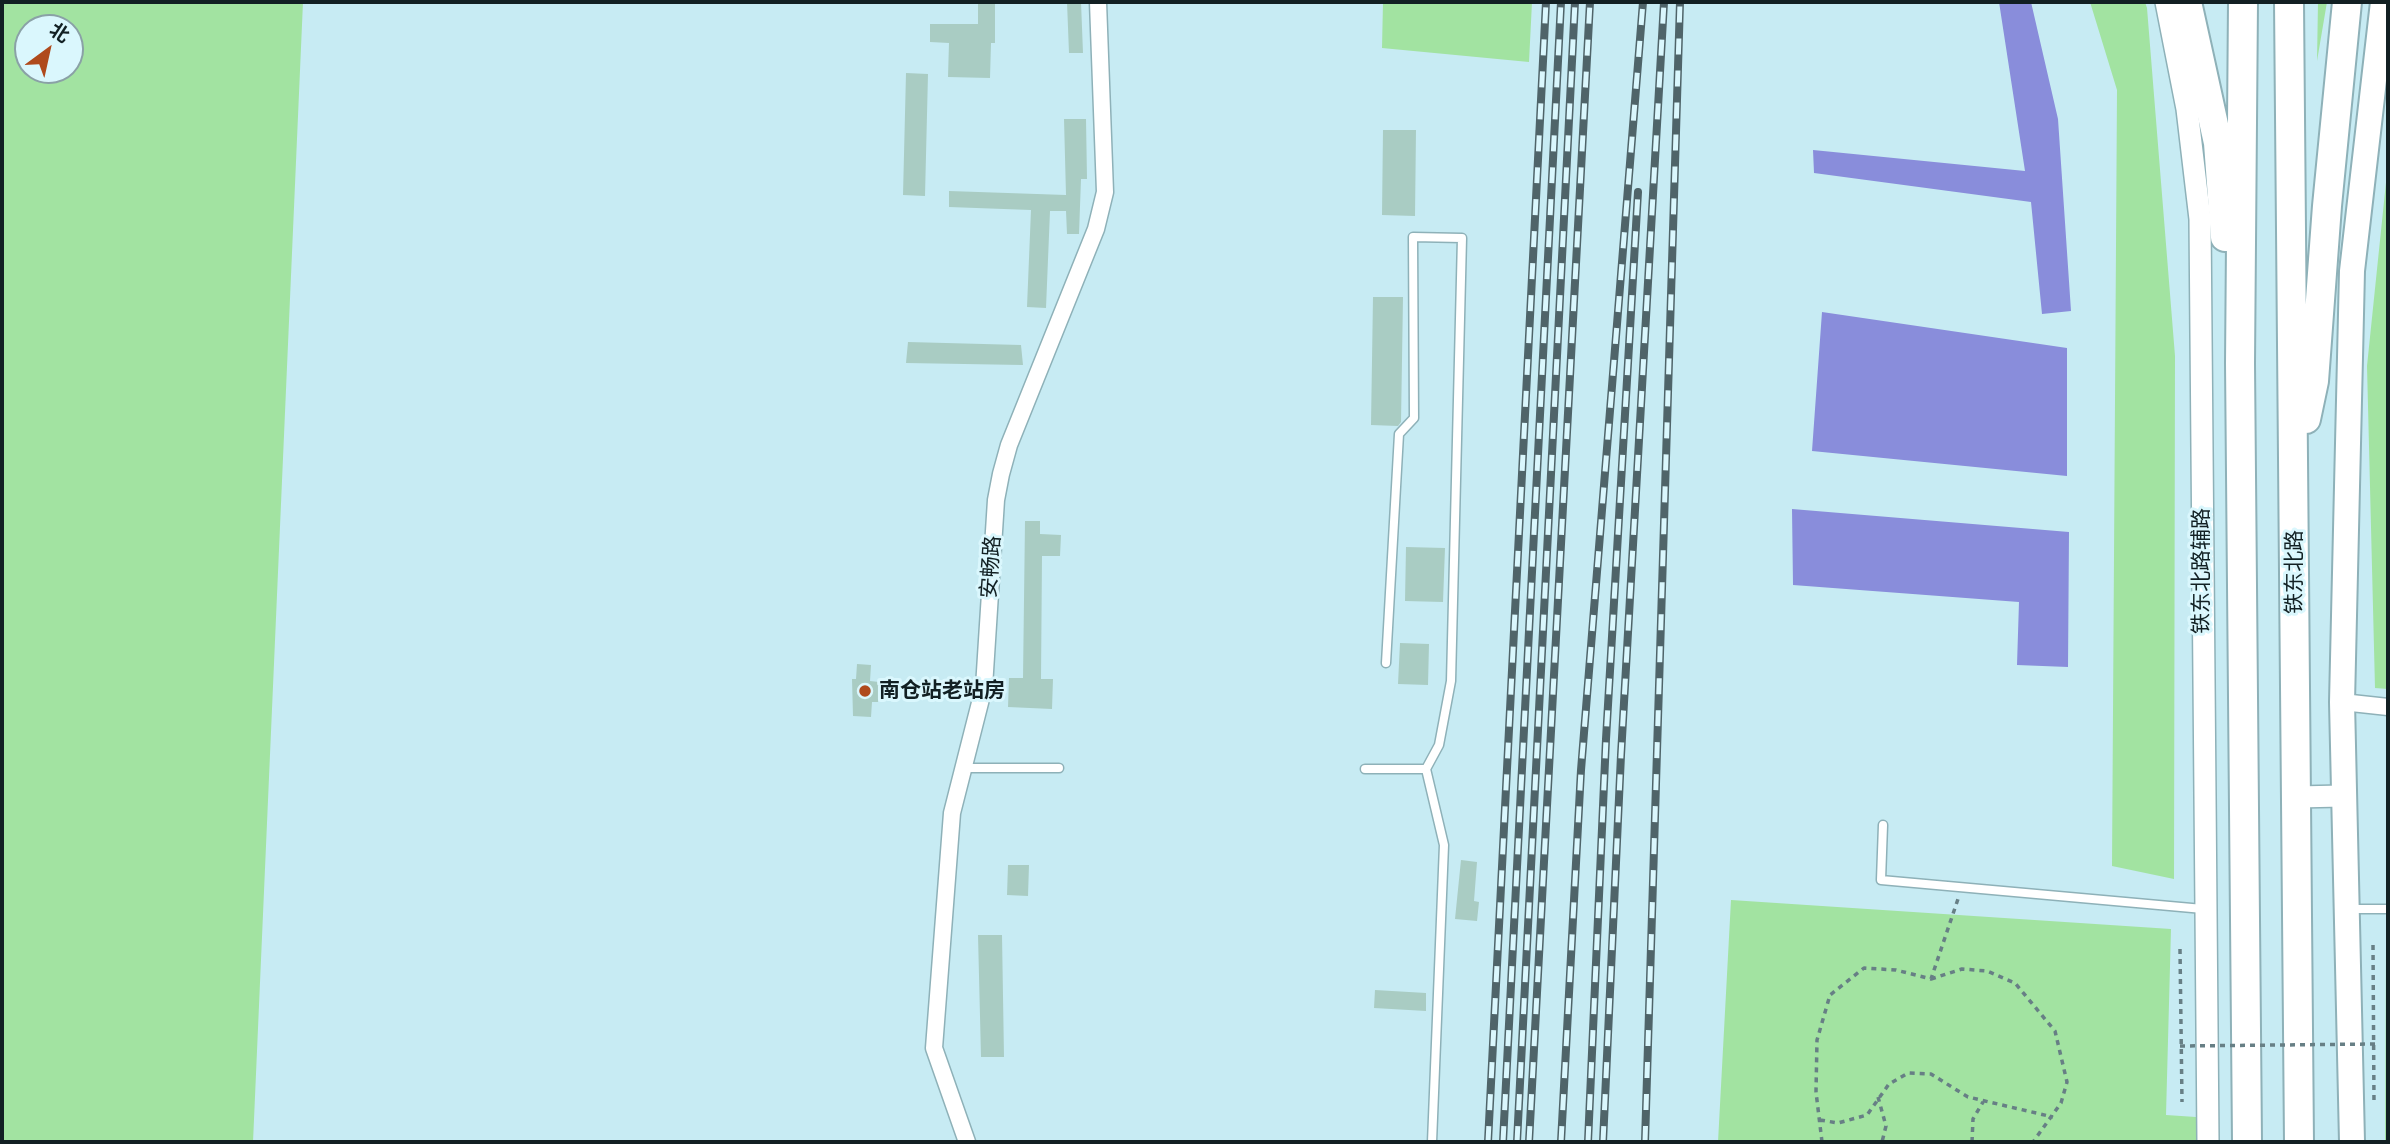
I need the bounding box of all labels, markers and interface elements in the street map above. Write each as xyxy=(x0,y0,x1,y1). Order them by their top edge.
north arrow xyxy=(14,14,84,84)
text: 北 xyxy=(45,19,73,47)
street label: 铁东北路辅路 xyxy=(2189,508,2215,634)
street label: 铁东北路 xyxy=(2282,530,2308,614)
street label: 安畅路 xyxy=(977,535,1007,599)
place label: 南仓站老站房 xyxy=(879,678,1005,704)
marker: 南仓站老站房 xyxy=(857,683,873,699)

